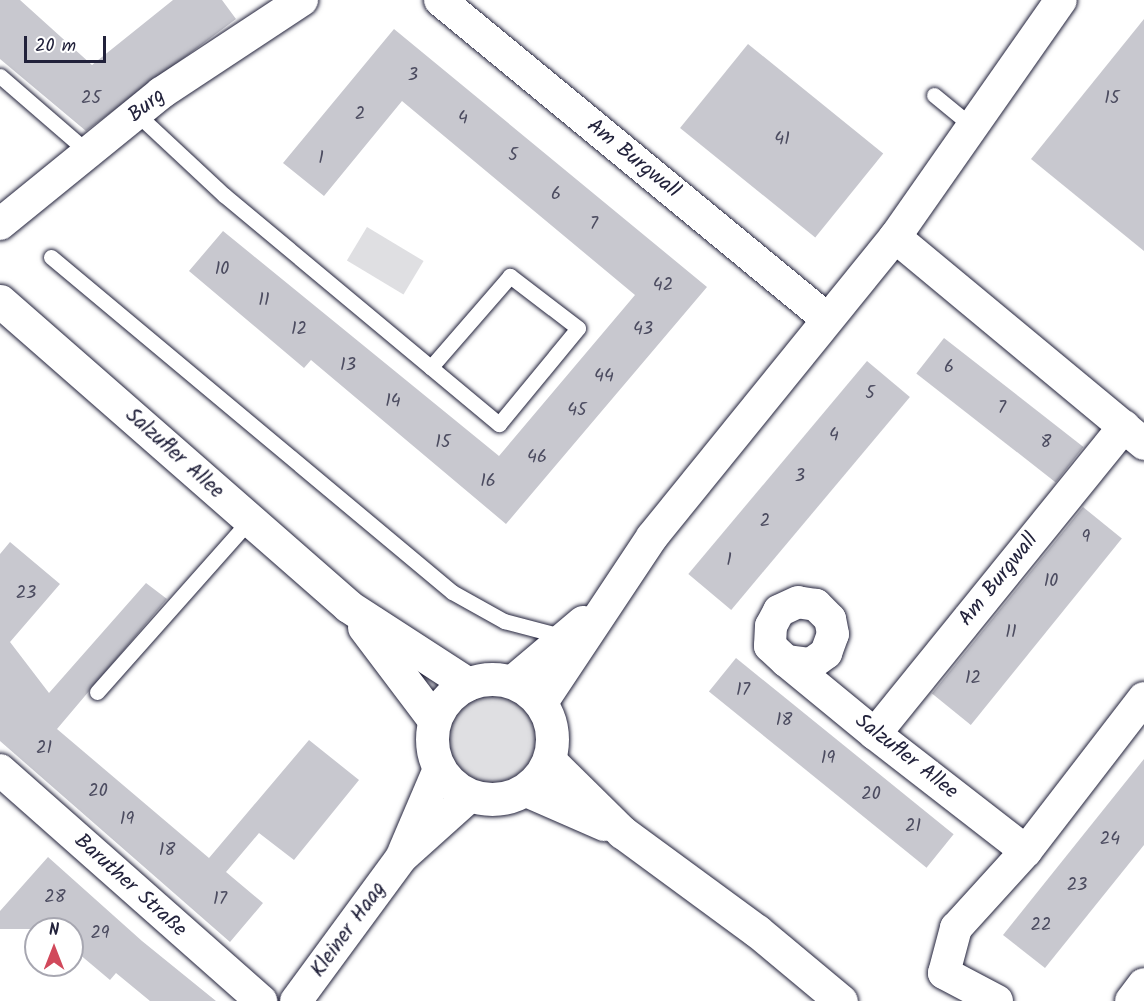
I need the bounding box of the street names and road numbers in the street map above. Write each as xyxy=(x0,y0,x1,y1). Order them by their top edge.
street label: Burg xyxy=(123,83,171,129)
street label: Am Burgwall xyxy=(581,114,685,204)
street label: Salzufler Allee xyxy=(120,403,228,505)
street label: Am Burgwall xyxy=(954,528,1044,632)
street label: Salzufler Allee xyxy=(850,709,962,805)
street label: Baruther Straße xyxy=(69,829,191,943)
street label: Kleiner Haag xyxy=(306,877,392,983)

